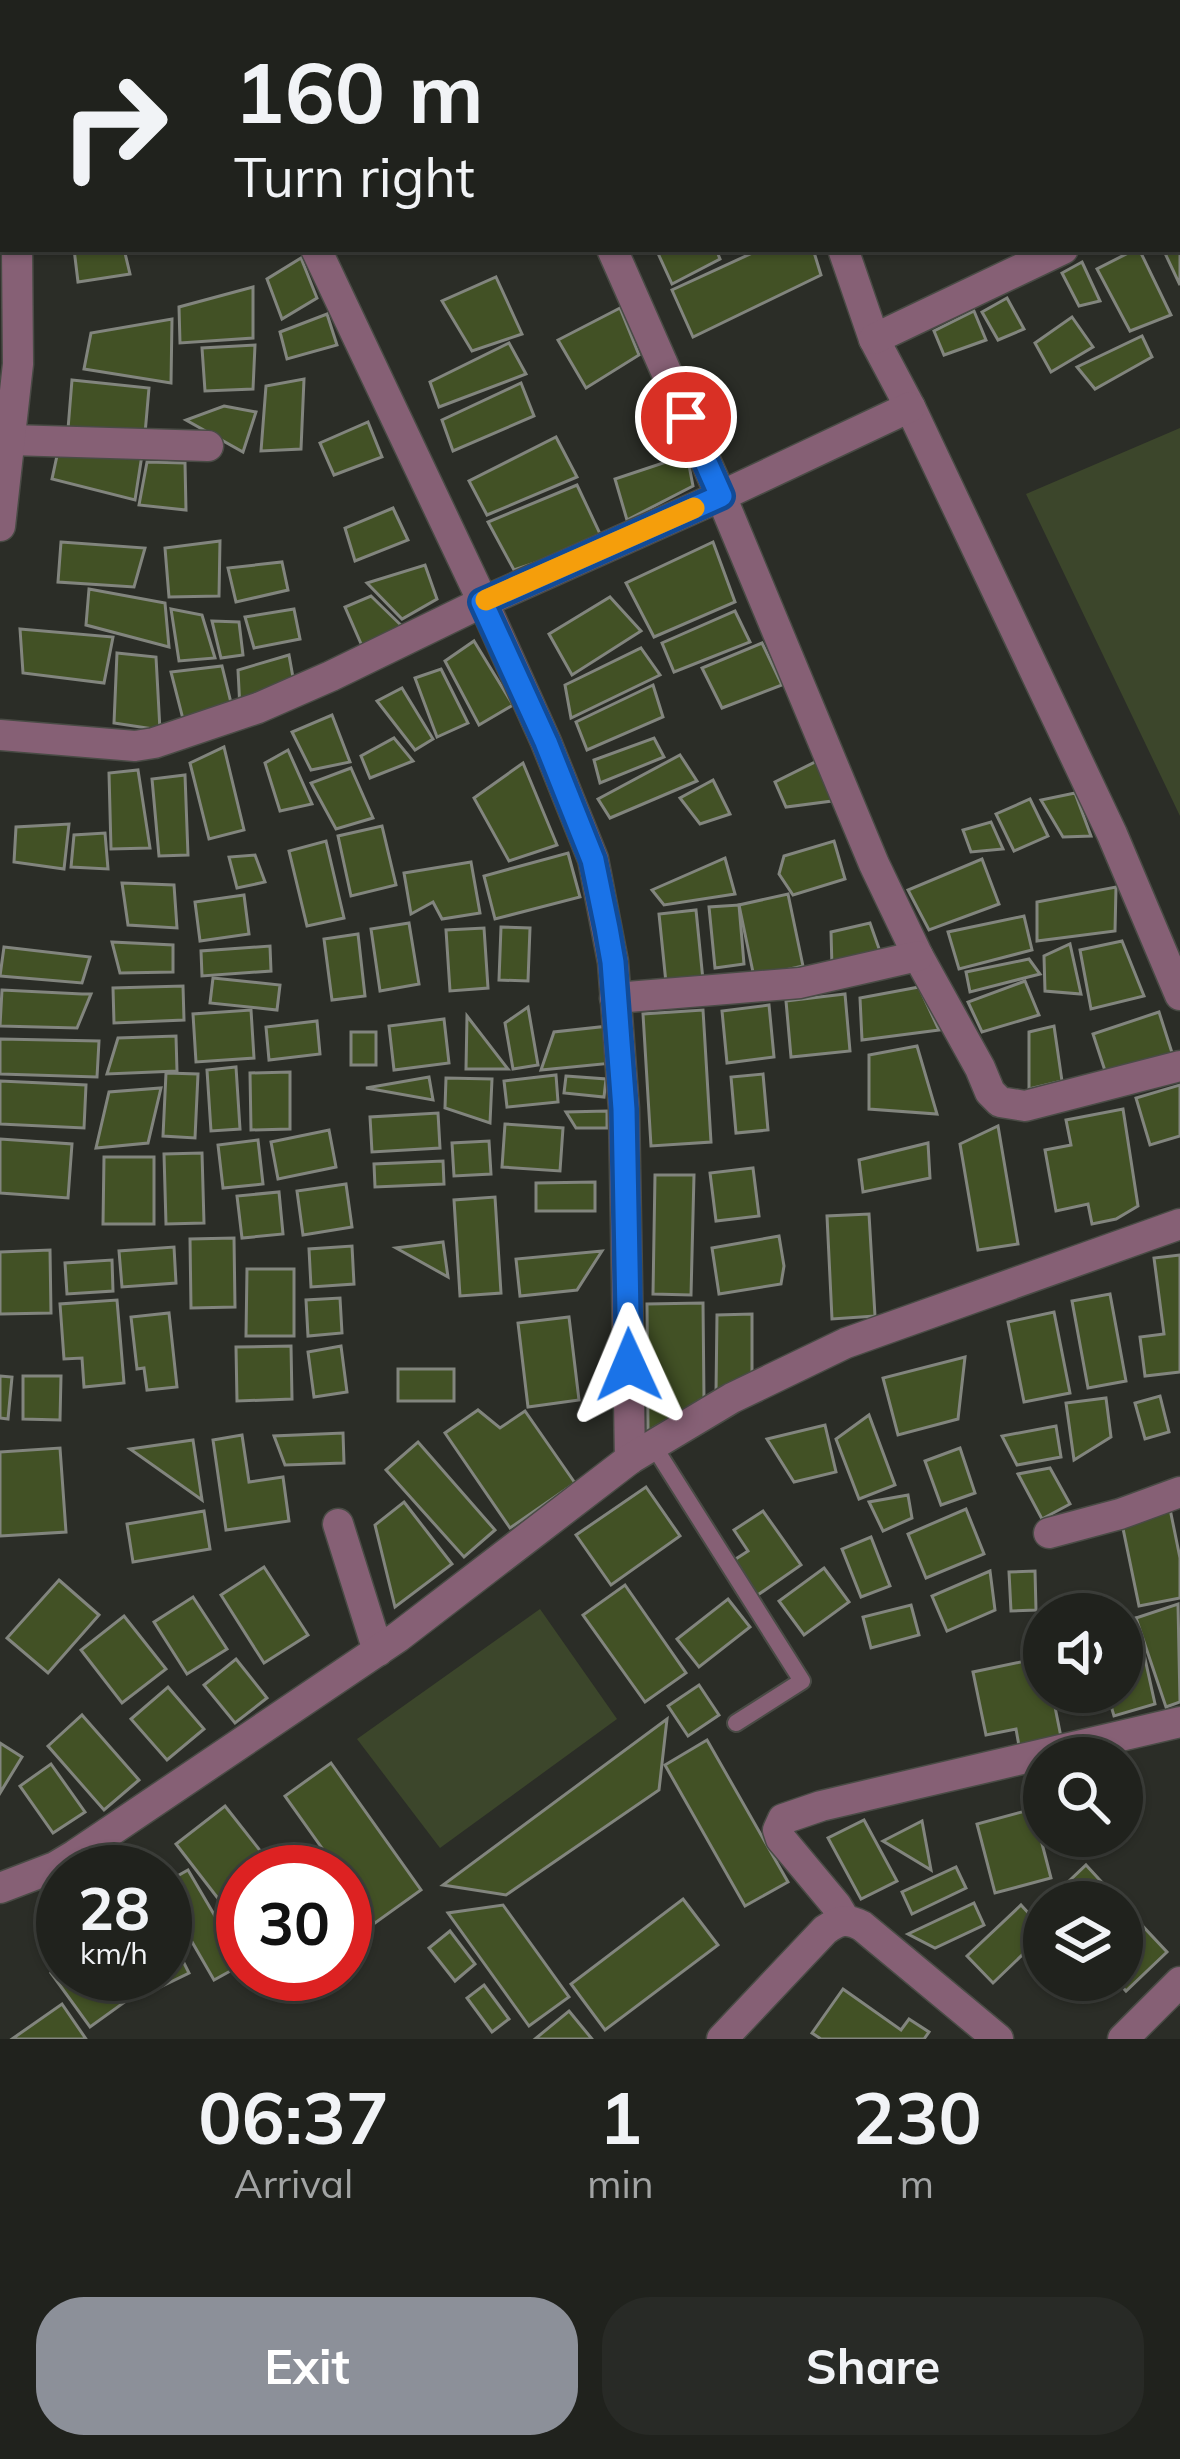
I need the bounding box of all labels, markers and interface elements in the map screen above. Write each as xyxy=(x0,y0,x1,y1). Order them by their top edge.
text: 160 m xyxy=(234,39,484,144)
icon: right xyxy=(36,48,192,204)
text: Turn right xyxy=(234,143,475,211)
pin xyxy=(635,366,737,468)
icon: arrive xyxy=(653,384,719,450)
position arrow xyxy=(566,1302,692,1428)
map controls xyxy=(1023,1593,1143,2001)
button: sound xyxy=(1023,1593,1143,1713)
button: search xyxy=(1023,1737,1143,1857)
speed limit sign: 30 xyxy=(216,1845,372,2001)
text: 28 xyxy=(78,1870,150,1945)
button: layers xyxy=(1023,1881,1143,2001)
text: km/h xyxy=(80,1934,148,1972)
text: 06:37 xyxy=(198,2072,389,2162)
text: 1 xyxy=(599,2072,642,2162)
text: 230 xyxy=(852,2072,982,2162)
text: Arrival xyxy=(234,2159,353,2208)
text: min xyxy=(587,2159,654,2208)
text: m xyxy=(900,2159,934,2208)
button: Exit xyxy=(36,2297,578,2435)
button: Share xyxy=(602,2297,1144,2435)

